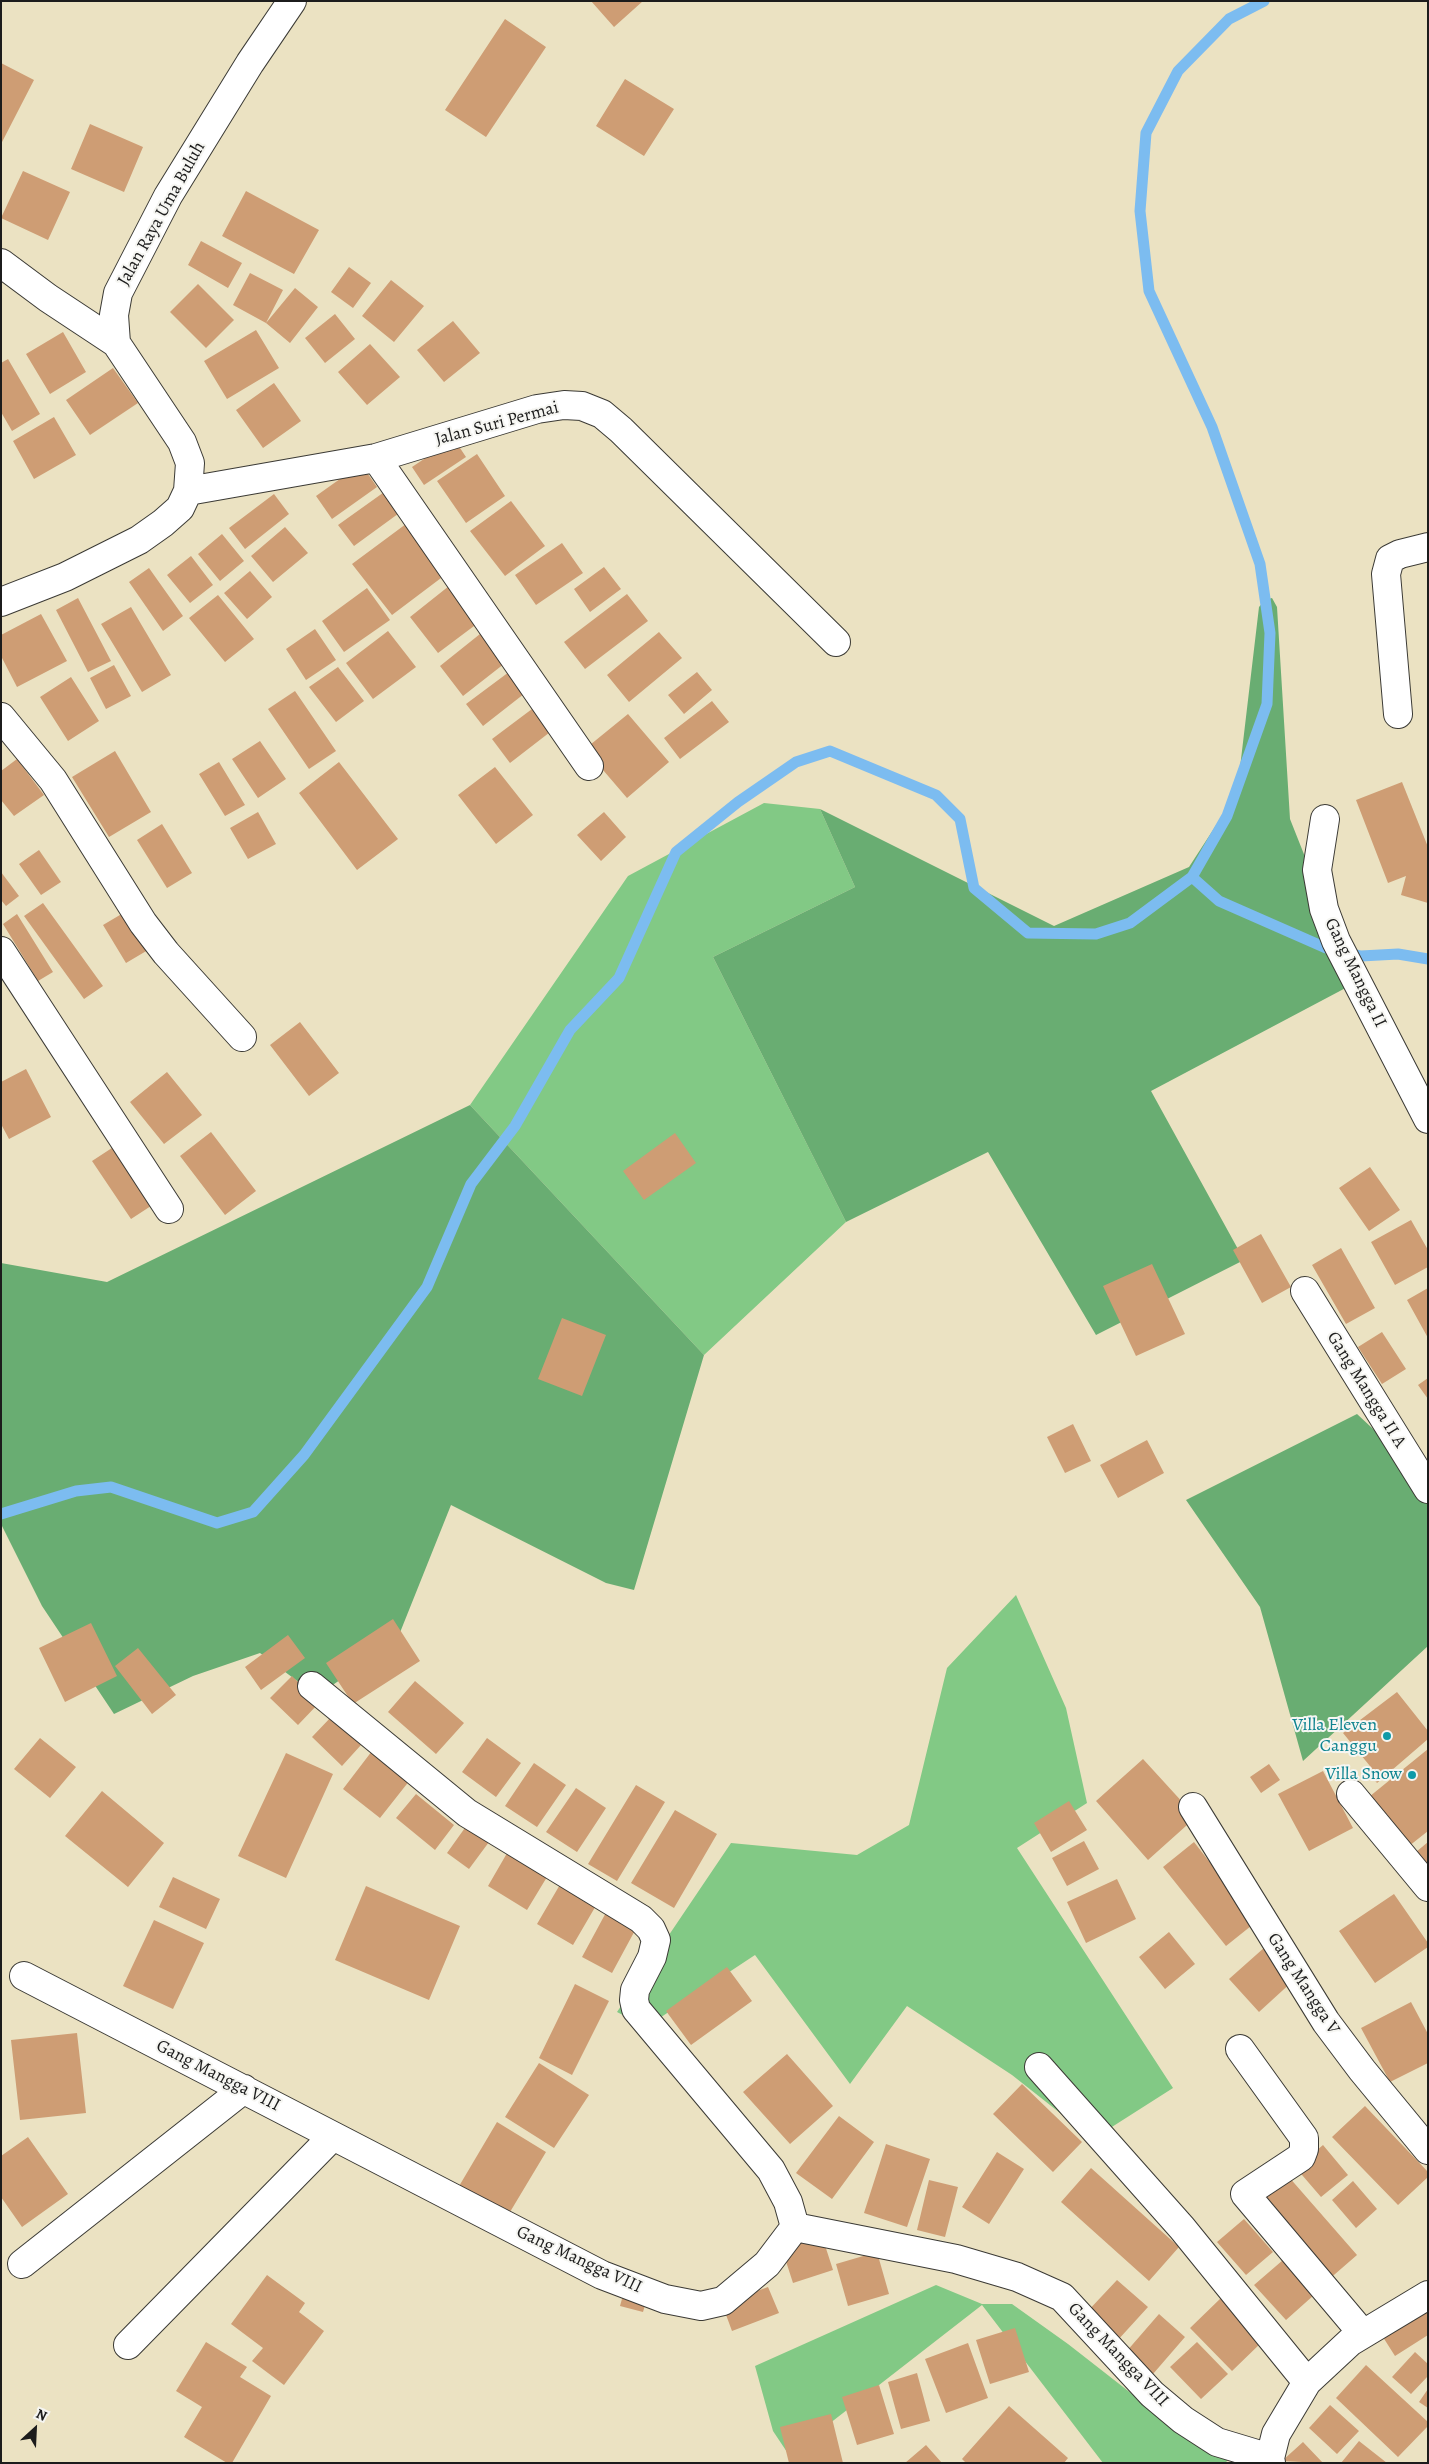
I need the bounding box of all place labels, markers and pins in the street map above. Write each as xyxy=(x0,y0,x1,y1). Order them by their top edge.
place label: Villa Eleven Canggu xyxy=(1292,1715,1377,1758)
marker: Villa Eleven Canggu xyxy=(1381,1730,1393,1742)
place label: Villa Snow xyxy=(1325,1764,1402,1786)
marker: Villa Snow xyxy=(1406,1769,1418,1781)

